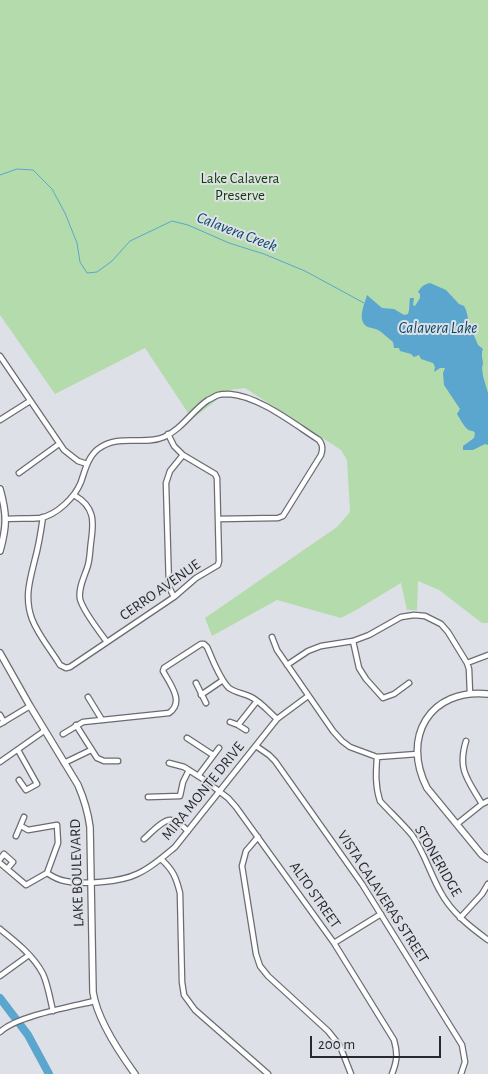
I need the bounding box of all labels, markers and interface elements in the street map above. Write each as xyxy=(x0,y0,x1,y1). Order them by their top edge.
park label: Lake Calavera Preserve xyxy=(200,169,280,204)
water label: Calavera Creek xyxy=(194,208,280,256)
water label: Calavera Lake xyxy=(399,318,477,338)
street label: CERRO AVENUE xyxy=(116,556,204,624)
street label: MIRA MONTE DRIVE xyxy=(158,738,248,844)
street label: LAKE BOULEVARD xyxy=(66,819,88,927)
street label: STONERIDGE xyxy=(410,822,466,900)
street label: VISTA CALAVERAS STREET xyxy=(333,827,433,967)
street label: ALTO STREET xyxy=(285,858,345,932)
scale bar xyxy=(313,1026,444,1058)
text: 200 m xyxy=(318,1037,355,1052)

